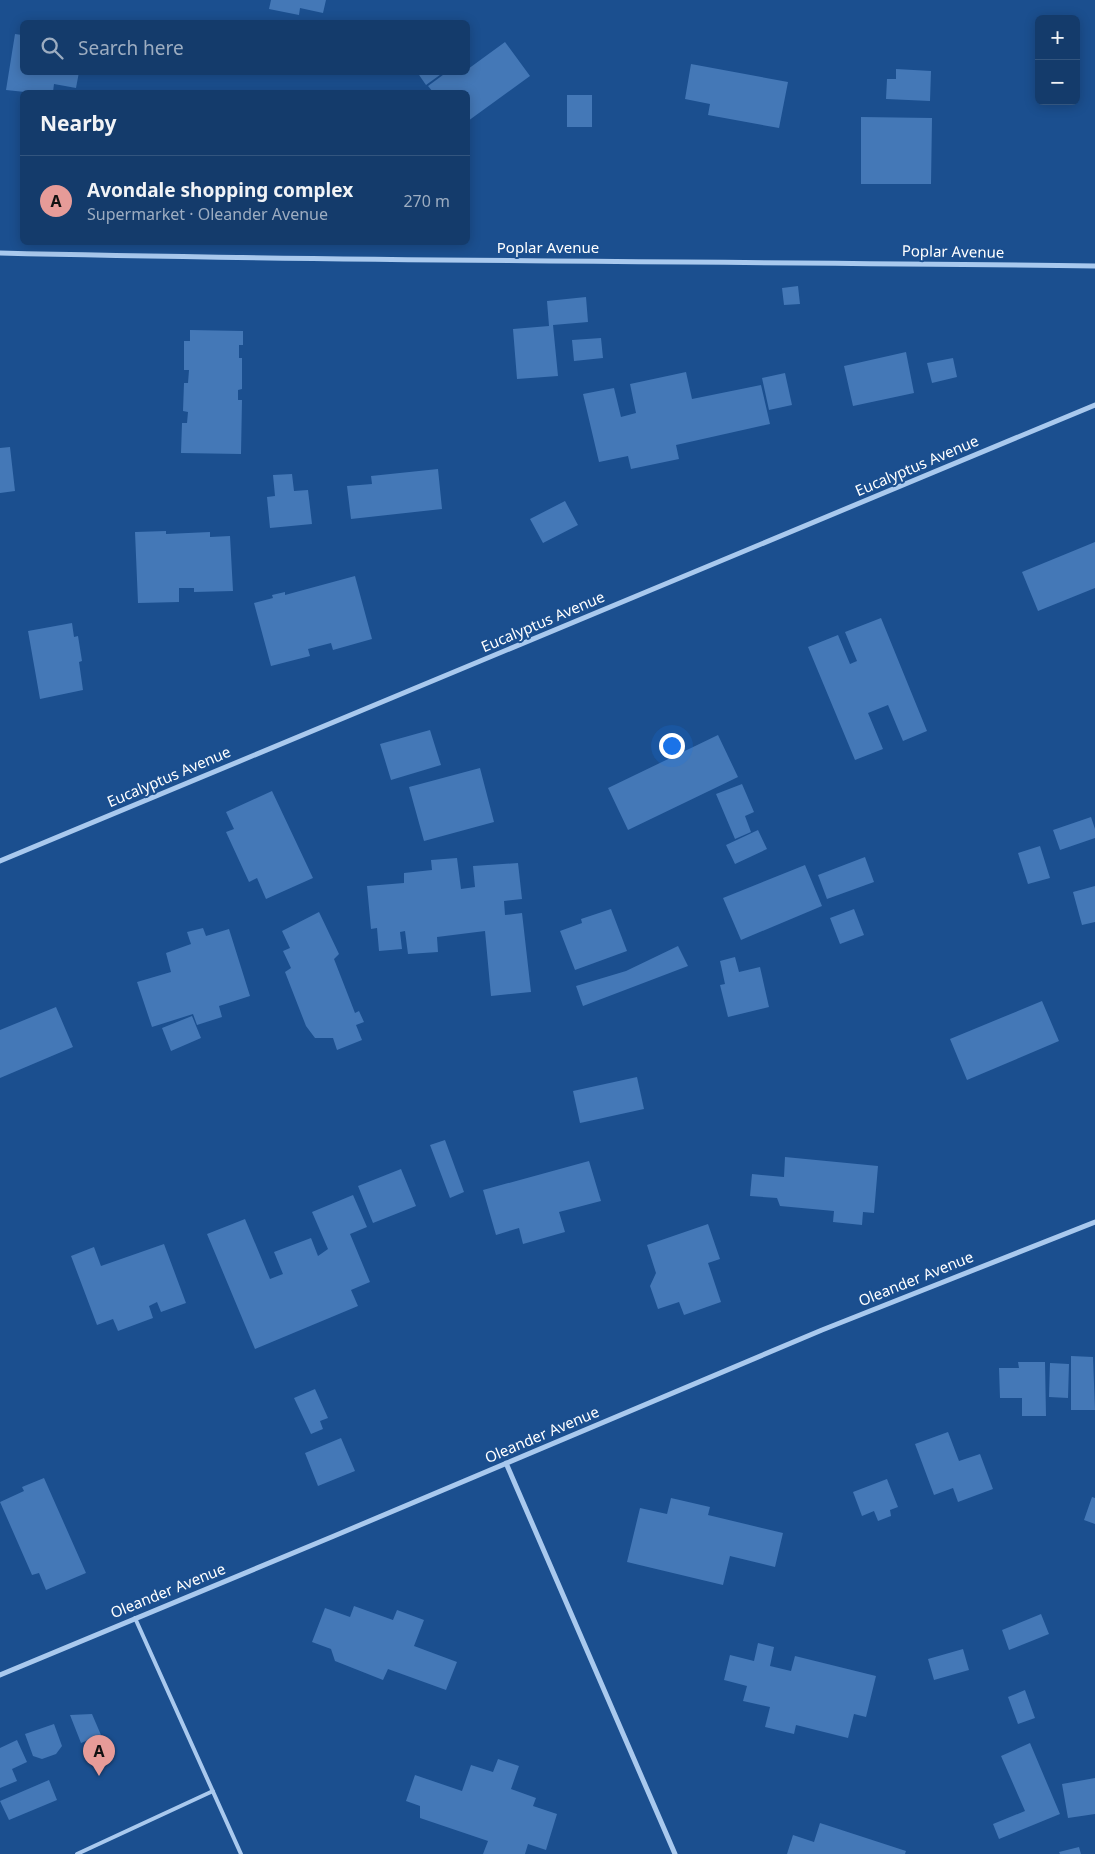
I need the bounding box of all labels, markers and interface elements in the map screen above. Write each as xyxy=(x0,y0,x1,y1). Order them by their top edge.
map controls xyxy=(1035,15,1080,105)
button: + xyxy=(1035,15,1080,60)
search box xyxy=(20,20,470,75)
icon: search xyxy=(38,34,66,62)
text: Search here xyxy=(78,35,184,61)
button: − xyxy=(1035,60,1080,105)
text: Nearby xyxy=(40,109,116,137)
text: Avondale shopping complex xyxy=(87,177,353,203)
text: A xyxy=(50,190,62,212)
text: 270 m xyxy=(403,190,450,212)
text: Supermarket · Oleander Avenue xyxy=(87,203,328,225)
street label: Poplar Avenue xyxy=(497,237,599,257)
street label: Poplar Avenue xyxy=(902,240,1004,262)
street label: Eucalyptus Avenue xyxy=(852,430,981,500)
street label: Eucalyptus Avenue xyxy=(478,586,607,656)
your location xyxy=(659,733,685,759)
street label: Eucalyptus Avenue xyxy=(104,741,233,811)
street label: Oleander Avenue xyxy=(855,1246,976,1310)
street label: Oleander Avenue xyxy=(481,1401,602,1467)
street label: Oleander Avenue xyxy=(107,1558,228,1622)
pin: A xyxy=(83,1735,115,1776)

